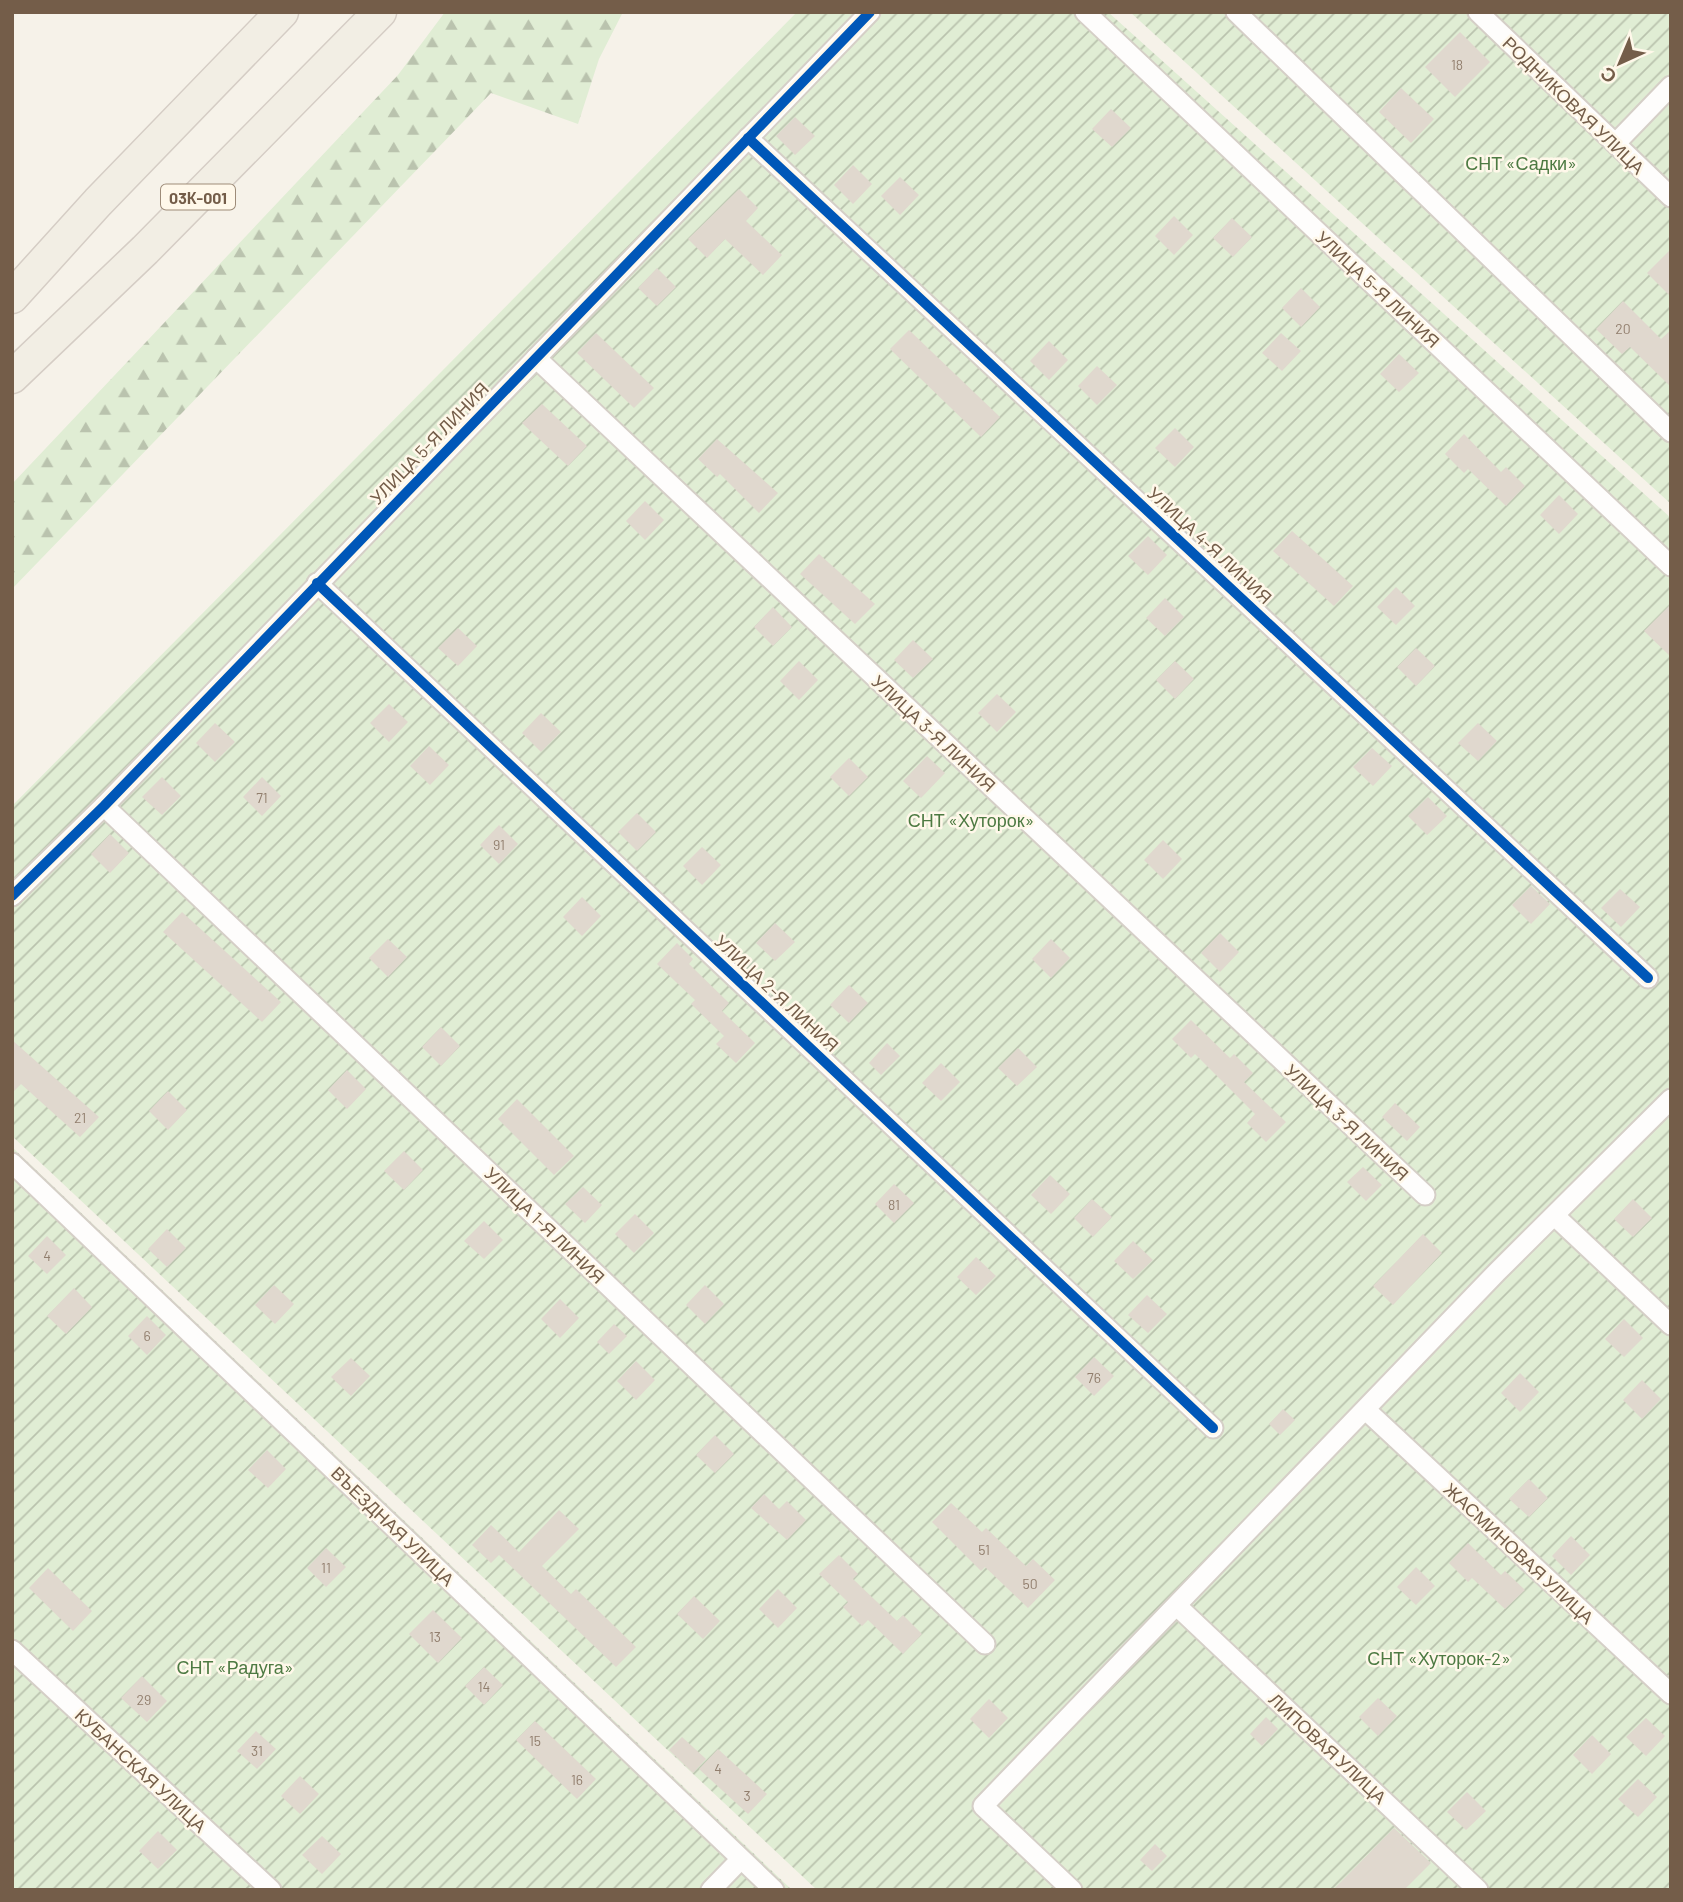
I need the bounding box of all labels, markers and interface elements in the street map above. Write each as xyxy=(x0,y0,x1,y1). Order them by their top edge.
north arrow xyxy=(1585,28,1655,98)
street label: РОДНИКОВАЯ УЛИЦА xyxy=(1499,32,1649,178)
house number: 18 xyxy=(1451,56,1463,73)
text: С xyxy=(1595,62,1621,89)
park label: СНТ «Садки» xyxy=(1465,152,1577,174)
road number: 03К-001 xyxy=(161,184,235,210)
street label: УЛИЦА 5-Я ЛИНИЯ xyxy=(1312,226,1444,352)
house number: 20 xyxy=(1615,320,1631,337)
street label: УЛИЦА 5-Я ЛИНИЯ xyxy=(365,377,493,509)
street label: УЛИЦА 4-Я ЛИНИЯ xyxy=(1143,482,1277,608)
street label: УЛИЦА 3-Я ЛИНИЯ xyxy=(868,670,1000,796)
house number: 71 xyxy=(256,789,268,806)
park label: СНТ «Хуторок» xyxy=(908,809,1034,831)
house number: 91 xyxy=(493,836,505,853)
street label: УЛИЦА 2-Я ЛИНИЯ xyxy=(710,930,844,1056)
street label: УЛИЦА 3-Я ЛИНИЯ xyxy=(1281,1059,1413,1185)
house number: 21 xyxy=(74,1109,86,1126)
street label: УЛИЦА 1-Я ЛИНИЯ xyxy=(480,1162,610,1288)
house number: 81 xyxy=(888,1196,900,1213)
house number: 4 xyxy=(43,1247,51,1264)
house number: 6 xyxy=(143,1327,151,1344)
house number: 76 xyxy=(1087,1369,1101,1386)
street label: ВЪЕЗДНАЯ УЛИЦА xyxy=(327,1462,459,1590)
street label: ЖАСМИНОВАЯ УЛИЦА xyxy=(1439,1478,1599,1628)
house number: 51 xyxy=(978,1541,990,1558)
house number: 11 xyxy=(321,1559,331,1576)
house number: 50 xyxy=(1022,1575,1038,1592)
house number: 13 xyxy=(429,1628,441,1645)
park label: СНТ «Хуторок-2» xyxy=(1367,1647,1511,1669)
park label: СНТ «Радуга» xyxy=(176,1656,294,1678)
house number: 14 xyxy=(478,1678,490,1695)
street label: ЛИПОВАЯ УЛИЦА xyxy=(1265,1688,1391,1808)
house number: 29 xyxy=(137,1691,151,1708)
street label: КУБАНСКАЯ УЛИЦА xyxy=(71,1703,211,1837)
house number: 15 xyxy=(529,1732,541,1749)
house number: 31 xyxy=(251,1742,263,1759)
house number: 4 xyxy=(714,1760,722,1777)
house number: 16 xyxy=(571,1771,583,1788)
house number: 3 xyxy=(743,1787,751,1804)

